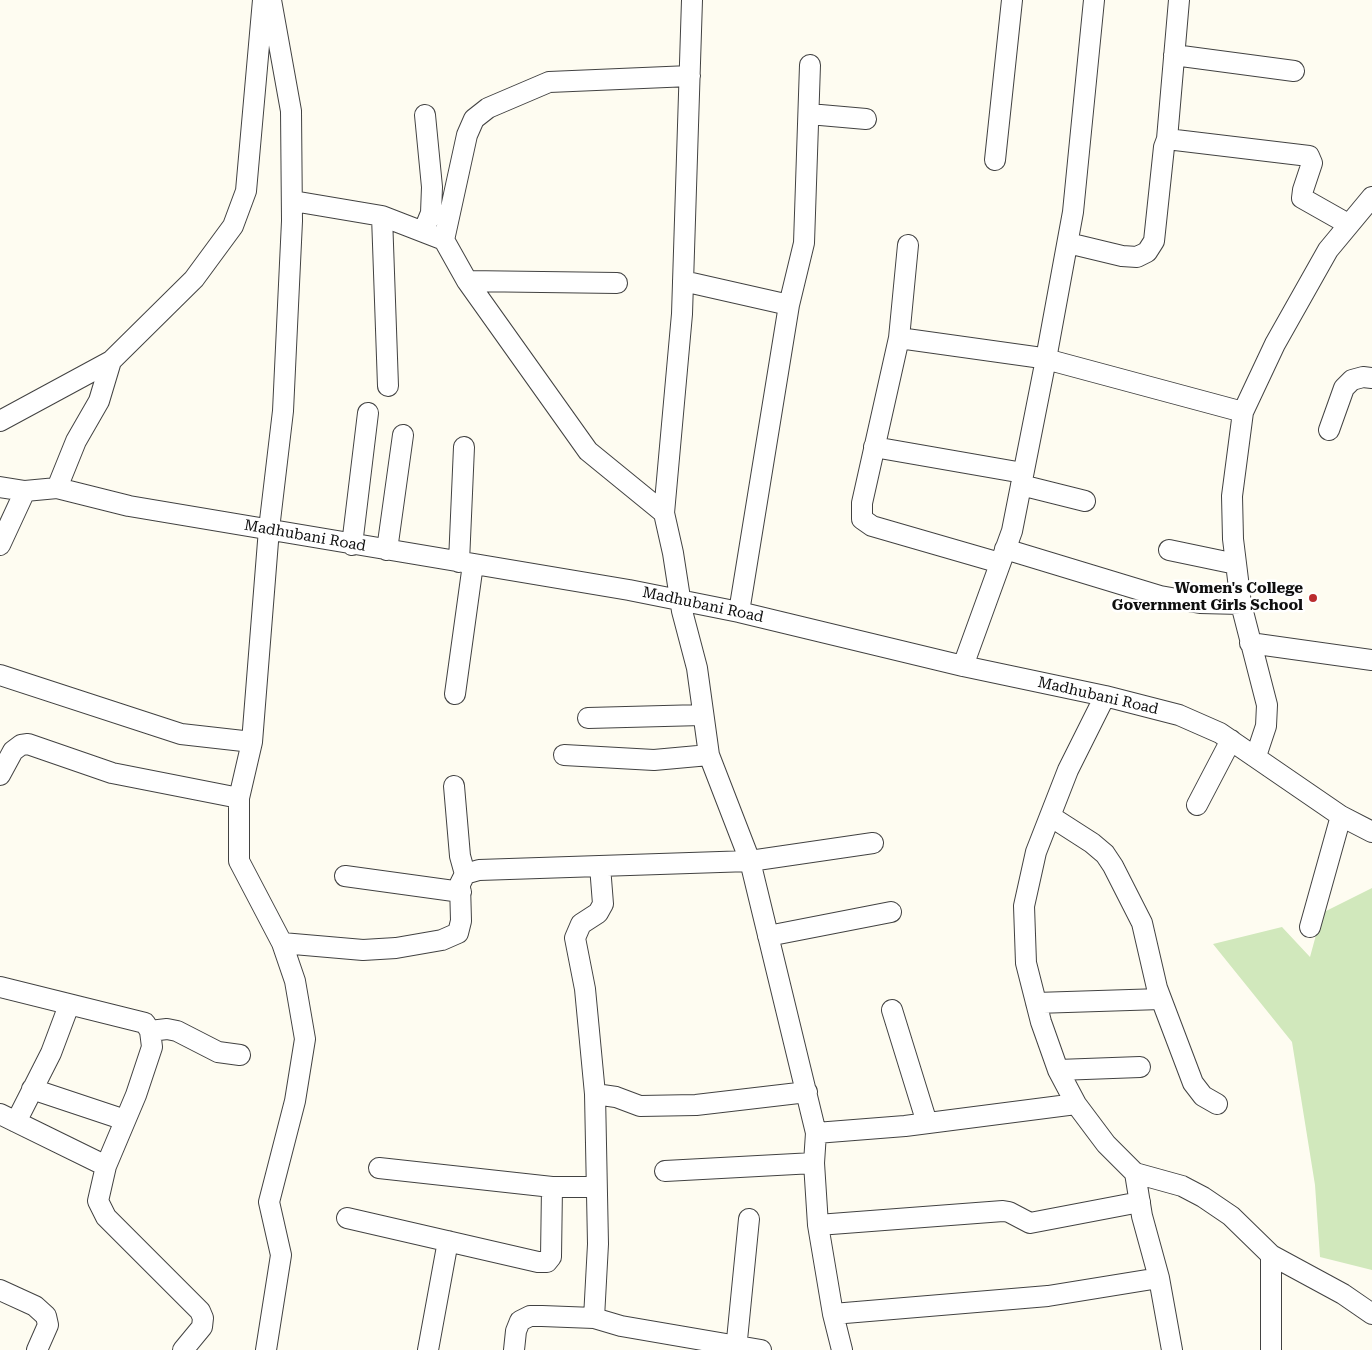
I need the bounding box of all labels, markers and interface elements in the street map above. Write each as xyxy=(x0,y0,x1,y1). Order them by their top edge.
street label: Madhubani Road xyxy=(243,516,367,556)
place label: Women's College Government Girls School xyxy=(1112,580,1303,615)
street label: Madhubani Road xyxy=(641,583,765,627)
marker: Women's College Government Girls School xyxy=(1307,592,1319,604)
street label: Madhubani Road xyxy=(1036,673,1160,719)

